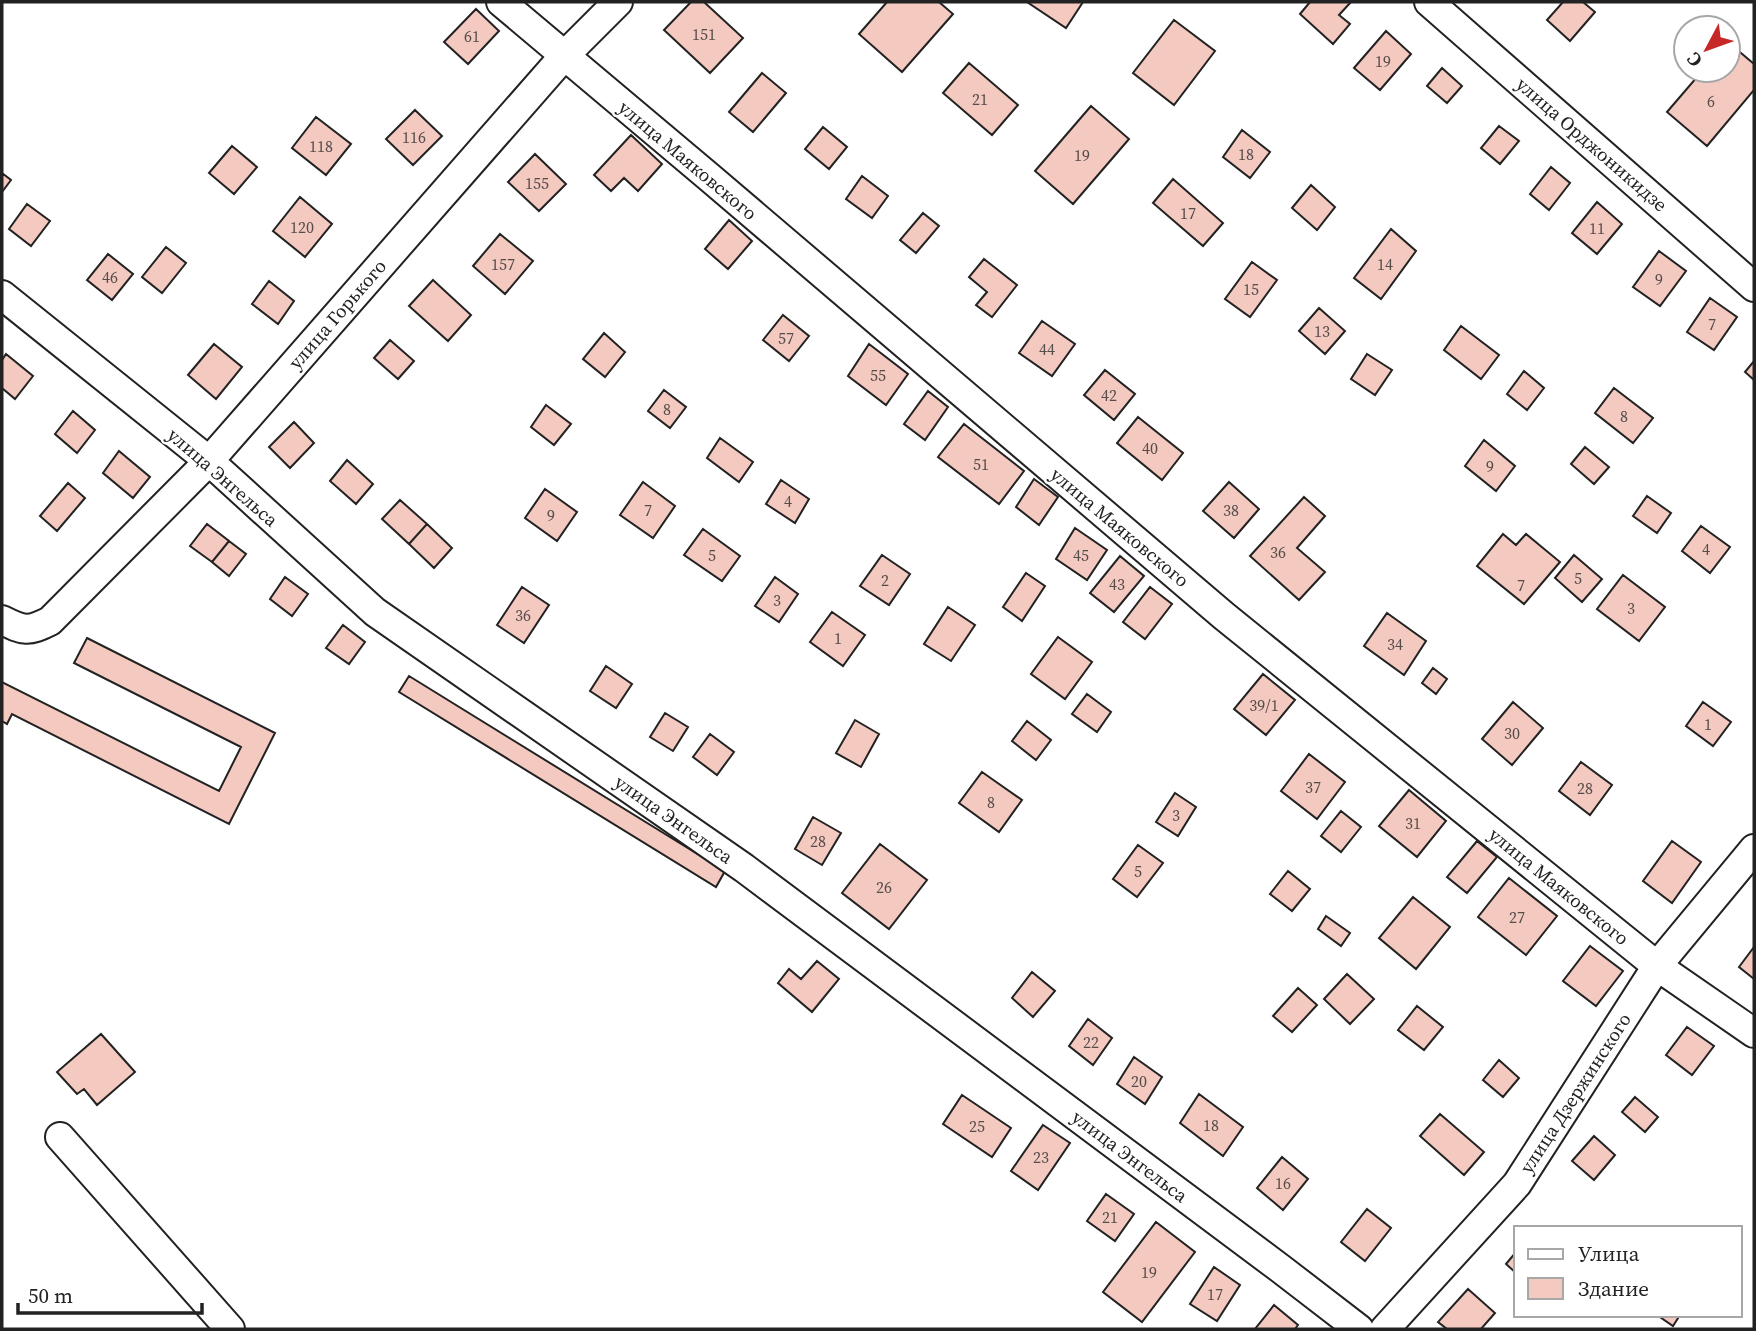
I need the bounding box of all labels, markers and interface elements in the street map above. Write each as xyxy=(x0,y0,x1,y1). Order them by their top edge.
north arrow xyxy=(1672,14,1742,84)
house number: 151 xyxy=(692,23,716,45)
house number: 61 xyxy=(464,25,480,47)
text: С xyxy=(1680,47,1708,73)
house number: 19 xyxy=(1375,50,1391,72)
street label: улица Орджоникидзе xyxy=(1511,71,1673,217)
house number: 21 xyxy=(972,88,988,110)
house number: 6 xyxy=(1707,90,1715,112)
street label: улица Маяковского xyxy=(613,94,763,226)
house number: 116 xyxy=(402,126,426,148)
house number: 118 xyxy=(309,135,333,157)
house number: 18 xyxy=(1238,143,1254,165)
house number: 19 xyxy=(1074,144,1090,166)
house number: 155 xyxy=(525,172,549,194)
house number: 17 xyxy=(1180,202,1196,224)
house number: 120 xyxy=(290,216,314,238)
house number: 11 xyxy=(1589,217,1605,239)
house number: 157 xyxy=(491,253,515,275)
house number: 14 xyxy=(1377,253,1393,275)
street label: улица Горького xyxy=(282,254,392,374)
house number: 46 xyxy=(102,266,118,288)
house number: 9 xyxy=(1655,268,1663,290)
house number: 15 xyxy=(1243,278,1259,300)
house number: 7 xyxy=(1708,313,1716,335)
house number: 13 xyxy=(1314,320,1330,342)
house number: 57 xyxy=(778,327,794,349)
house number: 44 xyxy=(1039,338,1055,360)
house number: 55 xyxy=(870,364,886,386)
house number: 42 xyxy=(1101,384,1117,406)
house number: 8 xyxy=(663,398,671,420)
house number: 8 xyxy=(1620,405,1628,427)
street label: улица Энгельса xyxy=(162,422,284,533)
house number: 40 xyxy=(1142,437,1158,459)
house number: 51 xyxy=(973,453,989,475)
house number: 9 xyxy=(1486,455,1494,477)
street label: улица Маяковского xyxy=(1045,461,1195,593)
house number: 4 xyxy=(784,490,792,512)
house number: 7 xyxy=(644,499,652,521)
house number: 38 xyxy=(1223,499,1239,521)
house number: 9 xyxy=(547,504,555,526)
house number: 4 xyxy=(1702,538,1710,560)
house number: 36 xyxy=(1270,541,1286,563)
house number: 5 xyxy=(708,544,716,566)
house number: 45 xyxy=(1073,544,1089,566)
house number: 5 xyxy=(1574,567,1582,589)
house number: 2 xyxy=(881,569,889,591)
house number: 43 xyxy=(1109,573,1125,595)
house number: 7 xyxy=(1517,574,1525,596)
house number: 3 xyxy=(773,589,781,611)
house number: 3 xyxy=(1627,597,1635,619)
house number: 36 xyxy=(515,604,531,626)
house number: 1 xyxy=(834,627,842,649)
house number: 34 xyxy=(1387,633,1403,655)
house number: 39/1 xyxy=(1249,694,1279,716)
house number: 1 xyxy=(1704,713,1712,735)
house number: 30 xyxy=(1504,722,1520,744)
street label: улица Энгельса xyxy=(610,769,739,870)
house number: 37 xyxy=(1305,776,1321,798)
house number: 28 xyxy=(1577,777,1593,799)
house number: 8 xyxy=(987,791,995,813)
house number: 3 xyxy=(1172,804,1180,826)
house number: 31 xyxy=(1405,812,1421,834)
street label: улица Маяковского xyxy=(1483,821,1635,951)
house number: 28 xyxy=(810,830,826,852)
house number: 5 xyxy=(1134,860,1142,882)
house number: 26 xyxy=(876,876,892,898)
house number: 27 xyxy=(1509,906,1525,928)
street label: улица Дзержинского xyxy=(1513,1008,1637,1178)
house number: 22 xyxy=(1083,1031,1099,1053)
house number: 20 xyxy=(1131,1070,1147,1092)
street label: улица Энгельса xyxy=(1067,1104,1194,1208)
house number: 18 xyxy=(1203,1114,1219,1136)
house number: 25 xyxy=(969,1115,985,1137)
house number: 23 xyxy=(1033,1146,1049,1168)
house number: 16 xyxy=(1275,1172,1291,1194)
house number: 21 xyxy=(1102,1206,1118,1228)
legend xyxy=(1514,1226,1742,1317)
text: Улица xyxy=(1578,1239,1640,1268)
house number: 19 xyxy=(1141,1261,1157,1283)
scale bar xyxy=(18,1272,201,1316)
text: Здание xyxy=(1578,1274,1649,1303)
text: 50 m xyxy=(28,1281,73,1310)
house number: 17 xyxy=(1207,1283,1223,1305)

